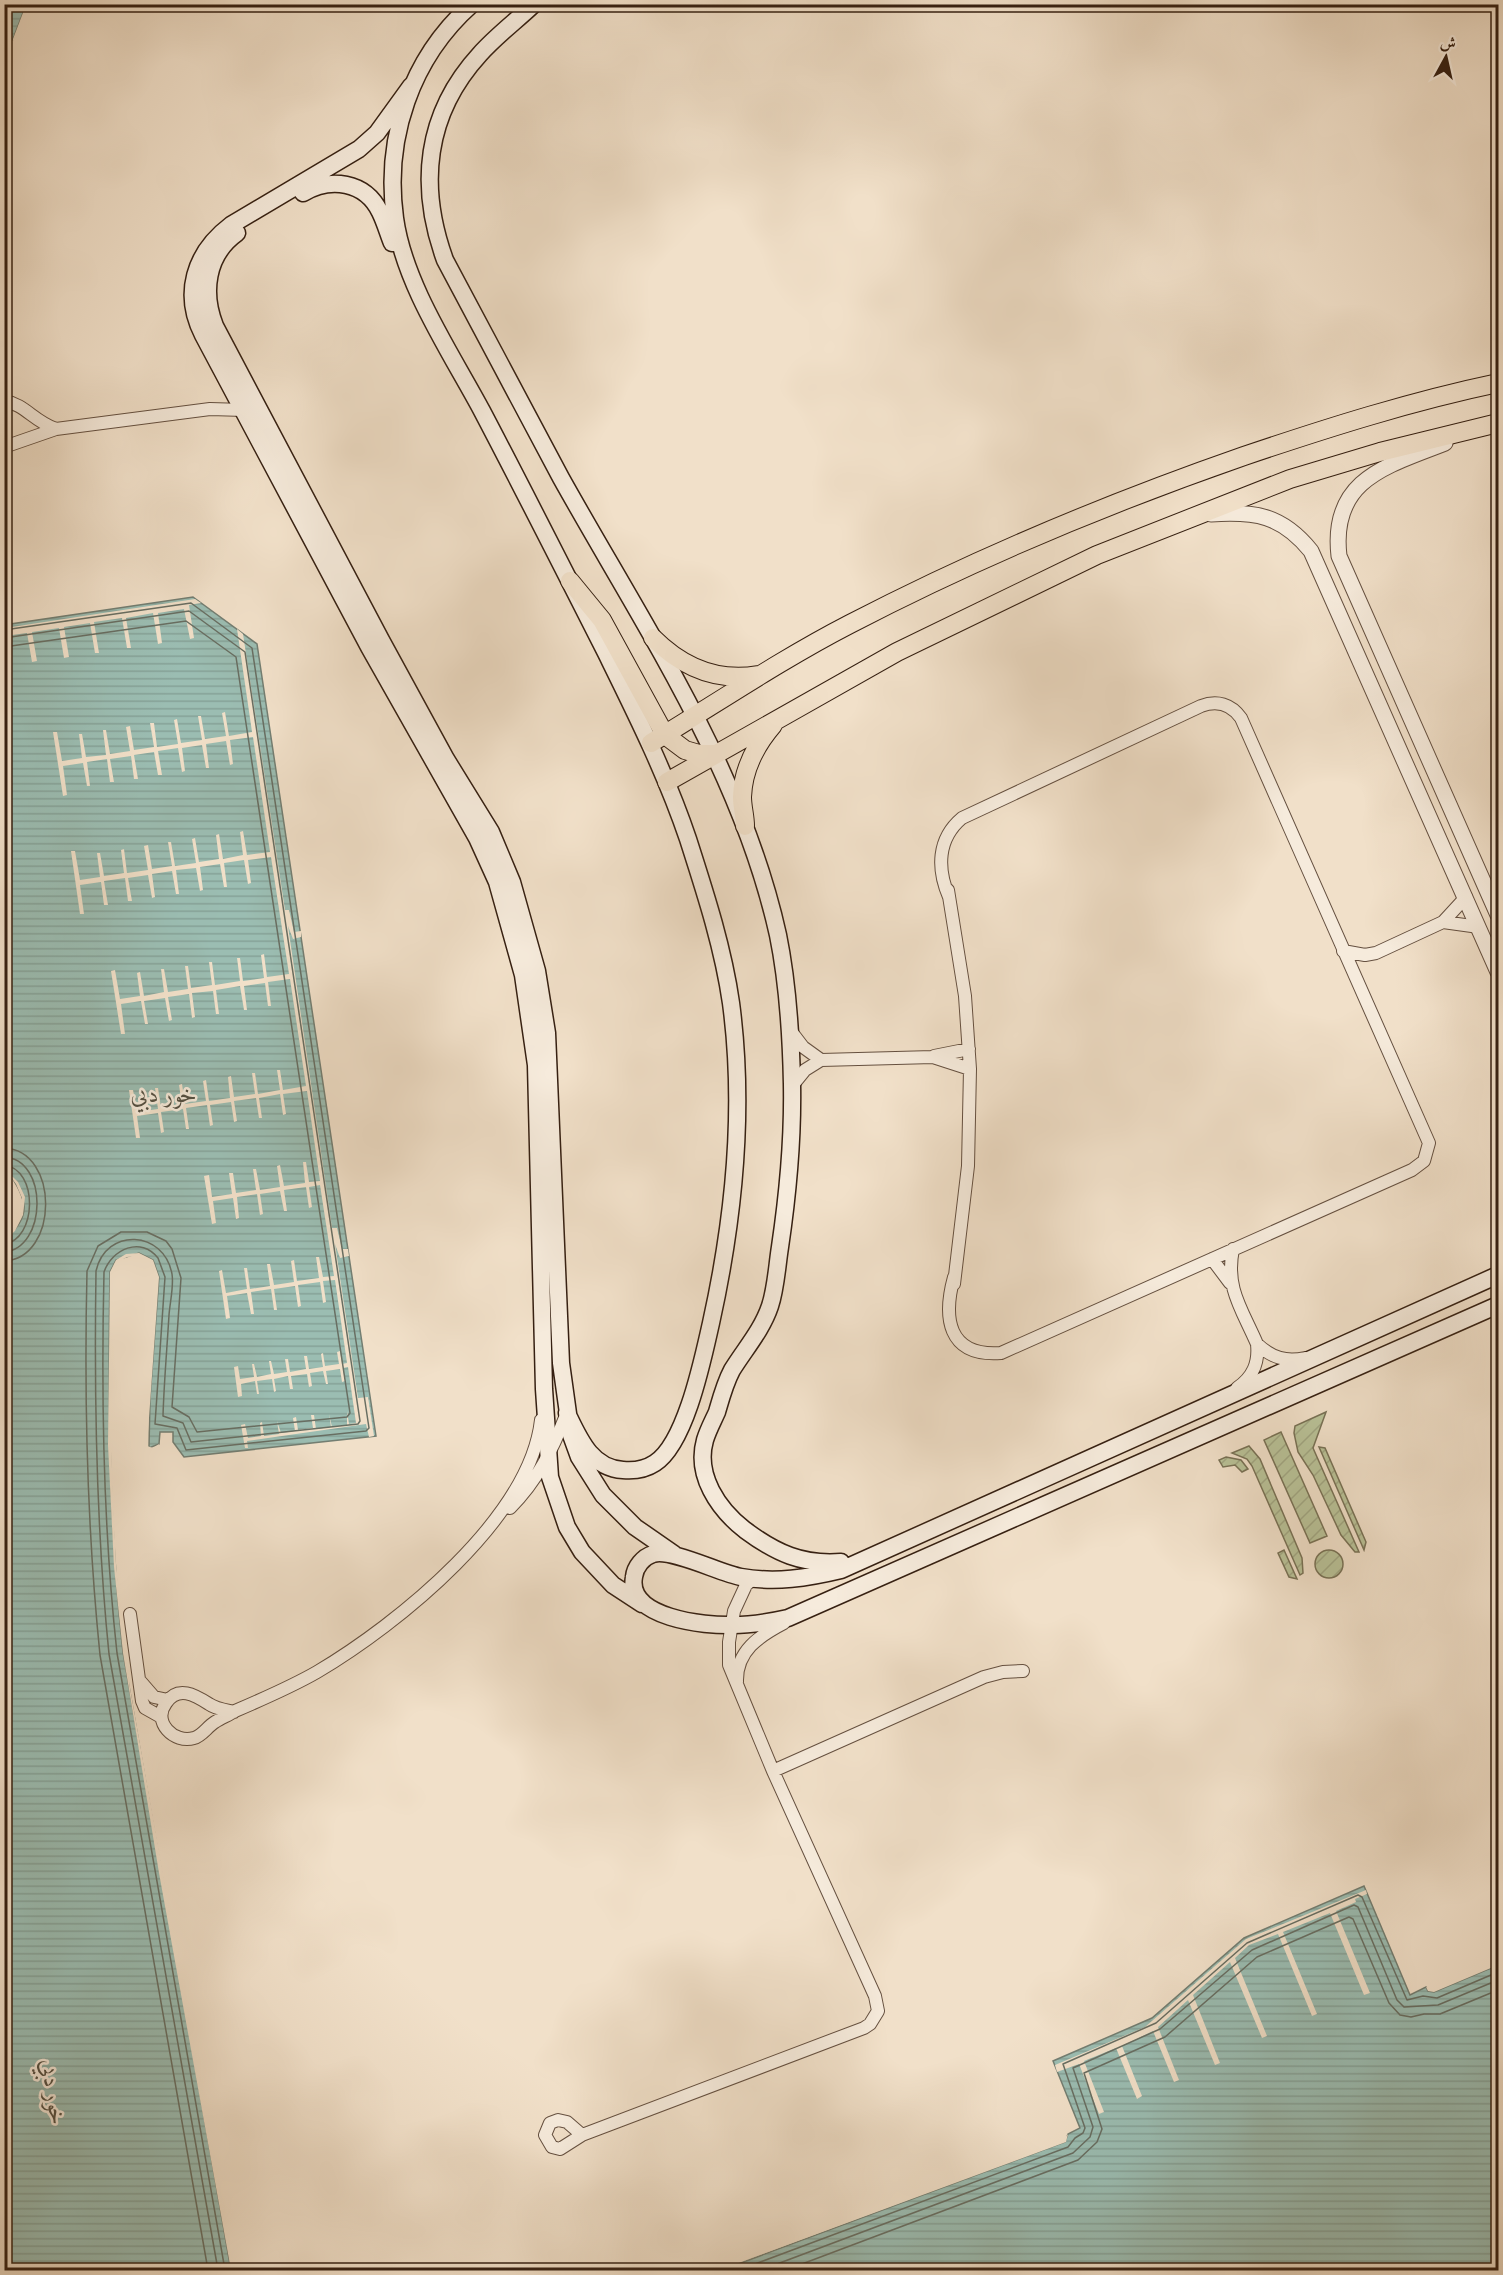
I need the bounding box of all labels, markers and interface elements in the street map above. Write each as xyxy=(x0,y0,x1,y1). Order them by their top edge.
north arrow xyxy=(1416,27,1476,87)
text: ش xyxy=(1439,31,1457,54)
water label: خور دبي xyxy=(131,1078,197,1113)
water label: خور دبي xyxy=(30,2057,75,2128)

